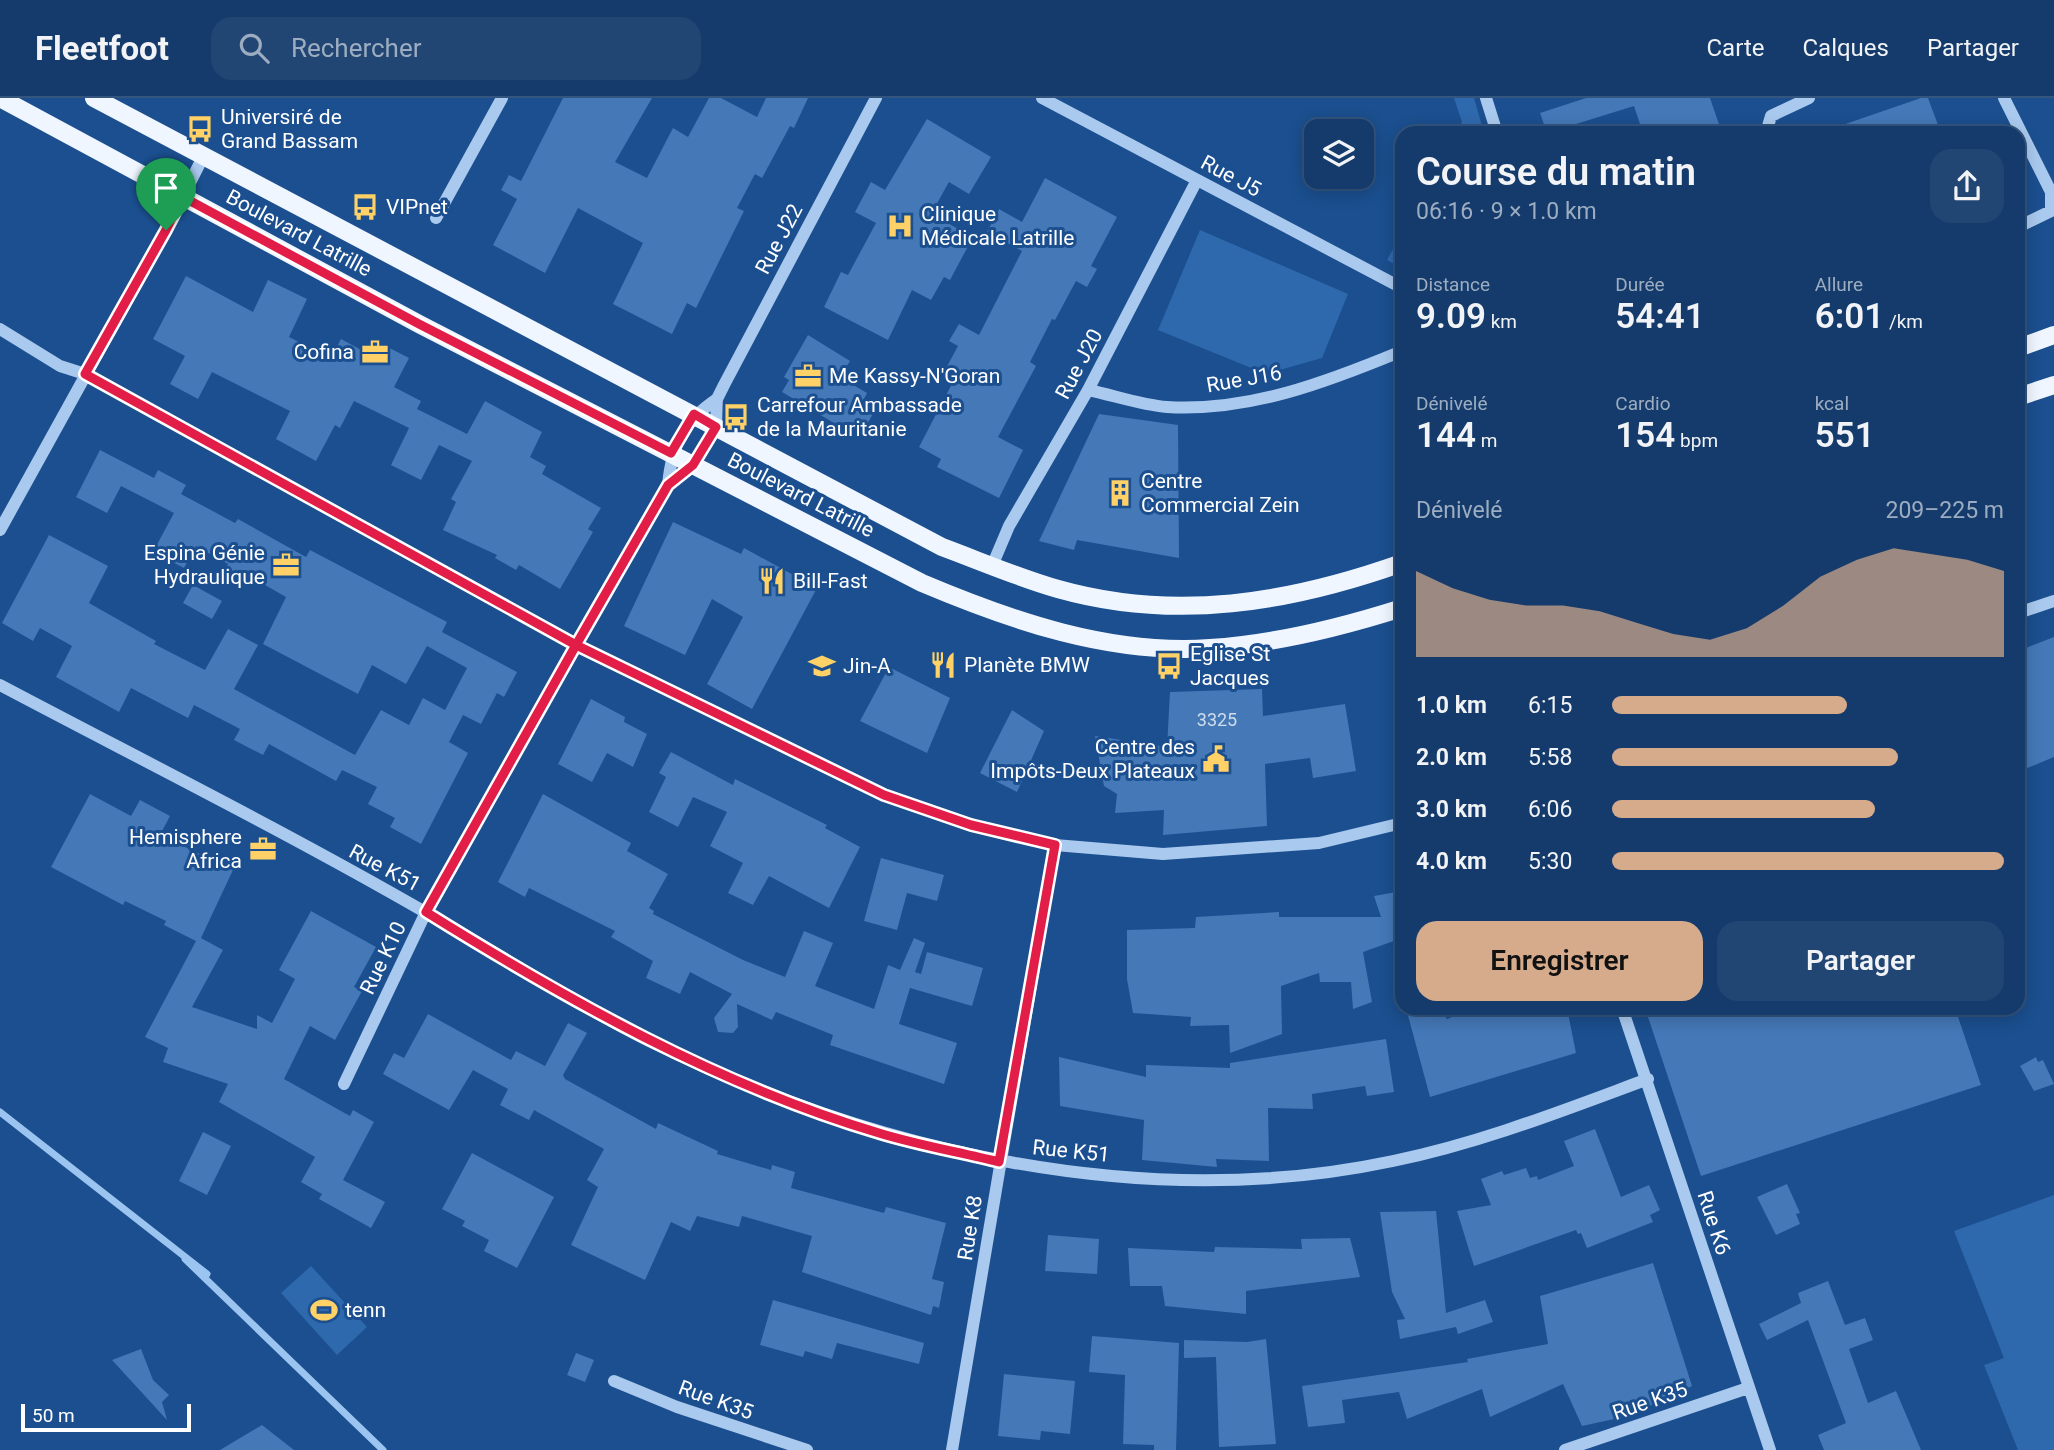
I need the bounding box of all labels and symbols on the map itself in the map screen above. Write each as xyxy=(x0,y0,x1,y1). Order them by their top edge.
place label: Universiré de Grand Bassam xyxy=(221,105,358,153)
bus stop icon: Universiré de Grand Bassam xyxy=(185,114,215,144)
street label: Rue J5 xyxy=(1197,150,1265,202)
pin xyxy=(136,158,196,230)
street label: Boulevard Latrille xyxy=(222,185,376,281)
bus stop icon: VIPnet xyxy=(350,192,380,222)
place label: VIPnet xyxy=(386,195,448,219)
street label: Rue J22 xyxy=(751,200,808,278)
place label: Clinique Médicale Latrille xyxy=(921,202,1074,250)
hospital icon: Clinique Médicale Latrille xyxy=(885,211,915,241)
street label: Rue J20 xyxy=(1051,325,1107,403)
office icon: Cofina xyxy=(360,337,390,367)
place label: Cofina xyxy=(294,340,354,364)
office icon: Me Kassy-N'Goran xyxy=(793,361,823,391)
street label: Rue J16 xyxy=(1204,361,1284,397)
place label: Me Kassy-N'Goran xyxy=(829,364,1000,388)
place label: Carrefour Ambassade de la Mauritanie xyxy=(757,393,962,441)
bus stop icon: Carrefour Ambassade de la Mauritanie xyxy=(721,402,751,432)
street label: Boulevard Latrille xyxy=(724,448,878,542)
place label: Centre Commercial Zein xyxy=(1141,469,1300,517)
building icon: Centre Commercial Zein xyxy=(1105,478,1135,508)
place label: Espina Génie Hydraulique xyxy=(144,541,265,589)
office icon: Espina Génie Hydraulique xyxy=(271,550,301,580)
restaurant icon: Bill-Fast xyxy=(757,566,787,596)
place label: Bill-Fast xyxy=(793,569,868,593)
place label: Eglise St Jacques xyxy=(1190,642,1270,690)
restaurant icon: Planète BMW xyxy=(928,650,958,680)
school or university icon: Jin-A xyxy=(807,651,837,681)
bus stop icon: Eglise St Jacques xyxy=(1154,651,1184,681)
place label: Planète BMW xyxy=(964,653,1090,677)
place label: Jin-A xyxy=(843,654,891,678)
house number: 3325 xyxy=(1197,709,1237,730)
place label: Centre des Impôts-Deux Plateaux xyxy=(990,735,1195,783)
public building icon: Centre des Impôts-Deux Plateaux xyxy=(1201,744,1231,774)
place label: Hemisphere Africa xyxy=(129,825,242,873)
office icon: Hemisphere Africa xyxy=(248,834,278,864)
street label: Rue K51 xyxy=(345,839,425,897)
street label: Rue K10 xyxy=(355,918,411,998)
street label: Rue K51 xyxy=(1031,1135,1111,1167)
street label: Rue K6 xyxy=(1692,1188,1736,1258)
street label: Rue K8 xyxy=(953,1194,987,1262)
sports icon: tenn xyxy=(309,1295,339,1325)
place label: tenn xyxy=(345,1298,386,1322)
street label: Rue K35 xyxy=(675,1375,757,1425)
street label: Rue K35 xyxy=(1609,1377,1691,1425)
scale bar xyxy=(21,1401,191,1433)

